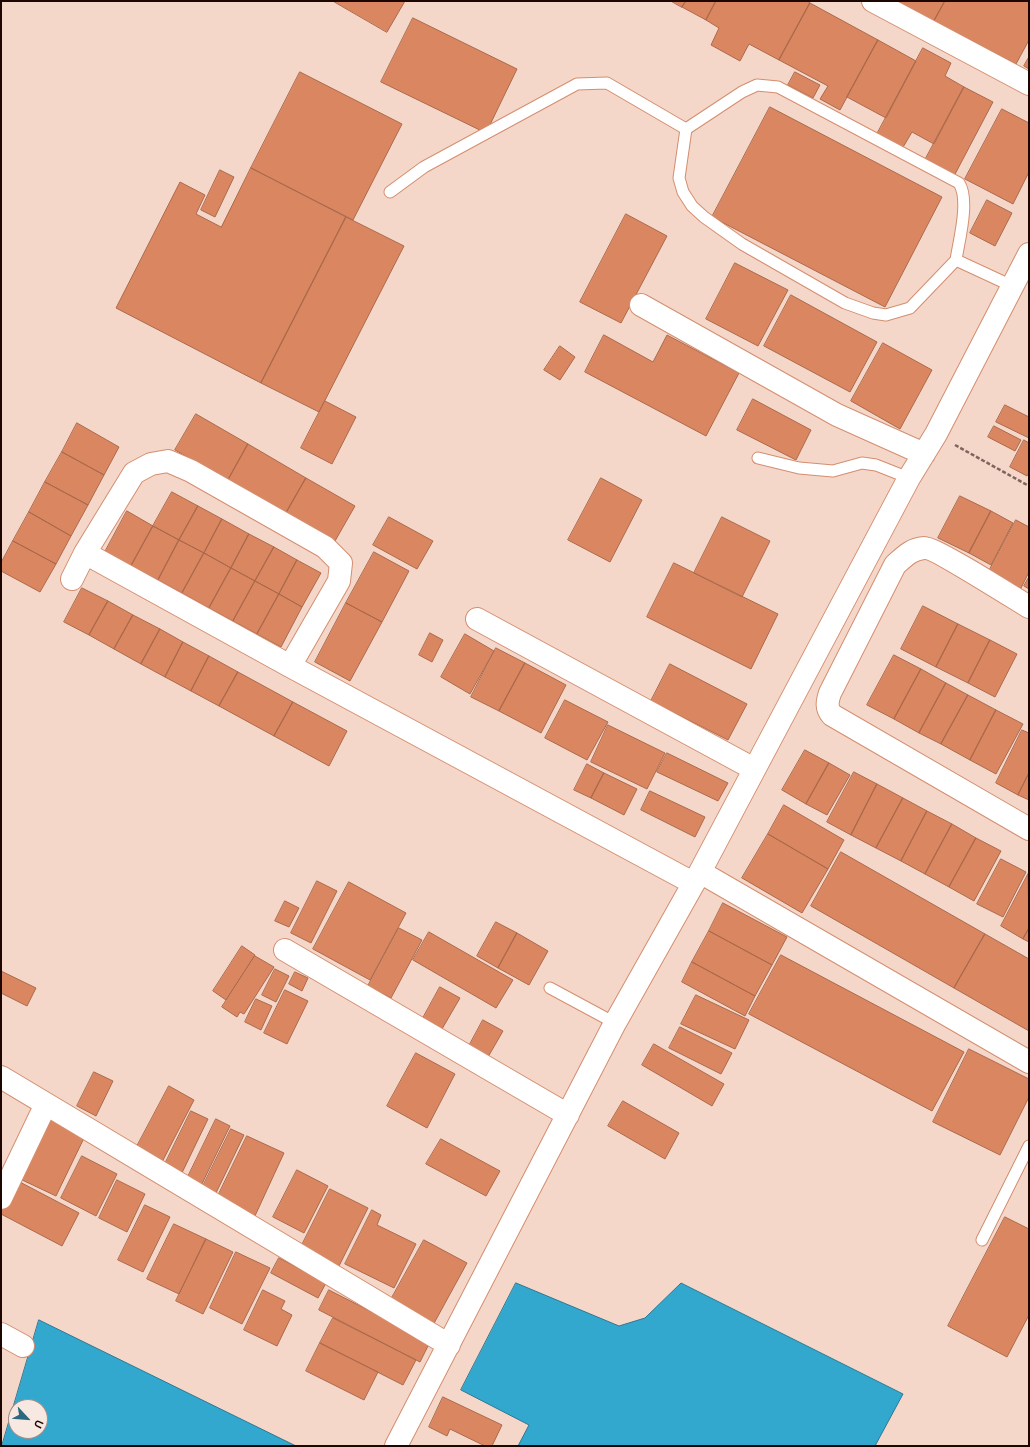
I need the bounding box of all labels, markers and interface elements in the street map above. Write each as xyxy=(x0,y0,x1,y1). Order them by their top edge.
north arrow xyxy=(8,1399,48,1439)
text: U xyxy=(31,1418,46,1430)

